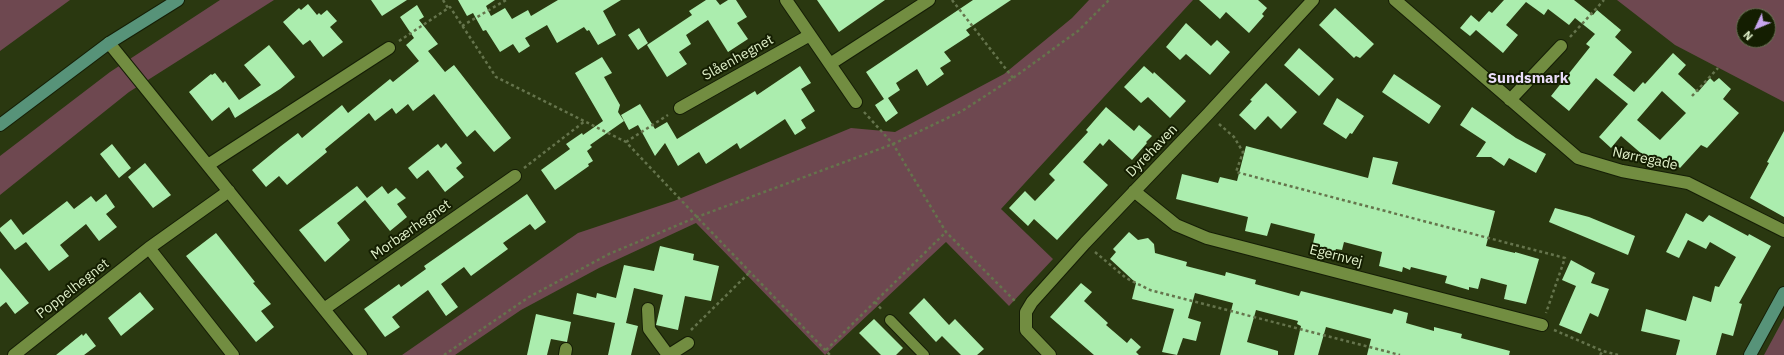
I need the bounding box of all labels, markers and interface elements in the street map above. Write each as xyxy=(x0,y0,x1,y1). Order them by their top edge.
north arrow xyxy=(1736,8,1776,48)
text: N xyxy=(1740,28,1756,43)
street label: Slåenhegnet xyxy=(700,32,776,84)
district label: Sundsmark xyxy=(1488,70,1568,88)
street label: Dyrehaven xyxy=(1123,121,1181,181)
street label: Nørregade xyxy=(1611,144,1679,174)
street label: Morbærhegnet xyxy=(368,196,454,264)
street label: Egernvej xyxy=(1308,241,1364,271)
street label: Poppelhegnet xyxy=(33,255,113,323)

